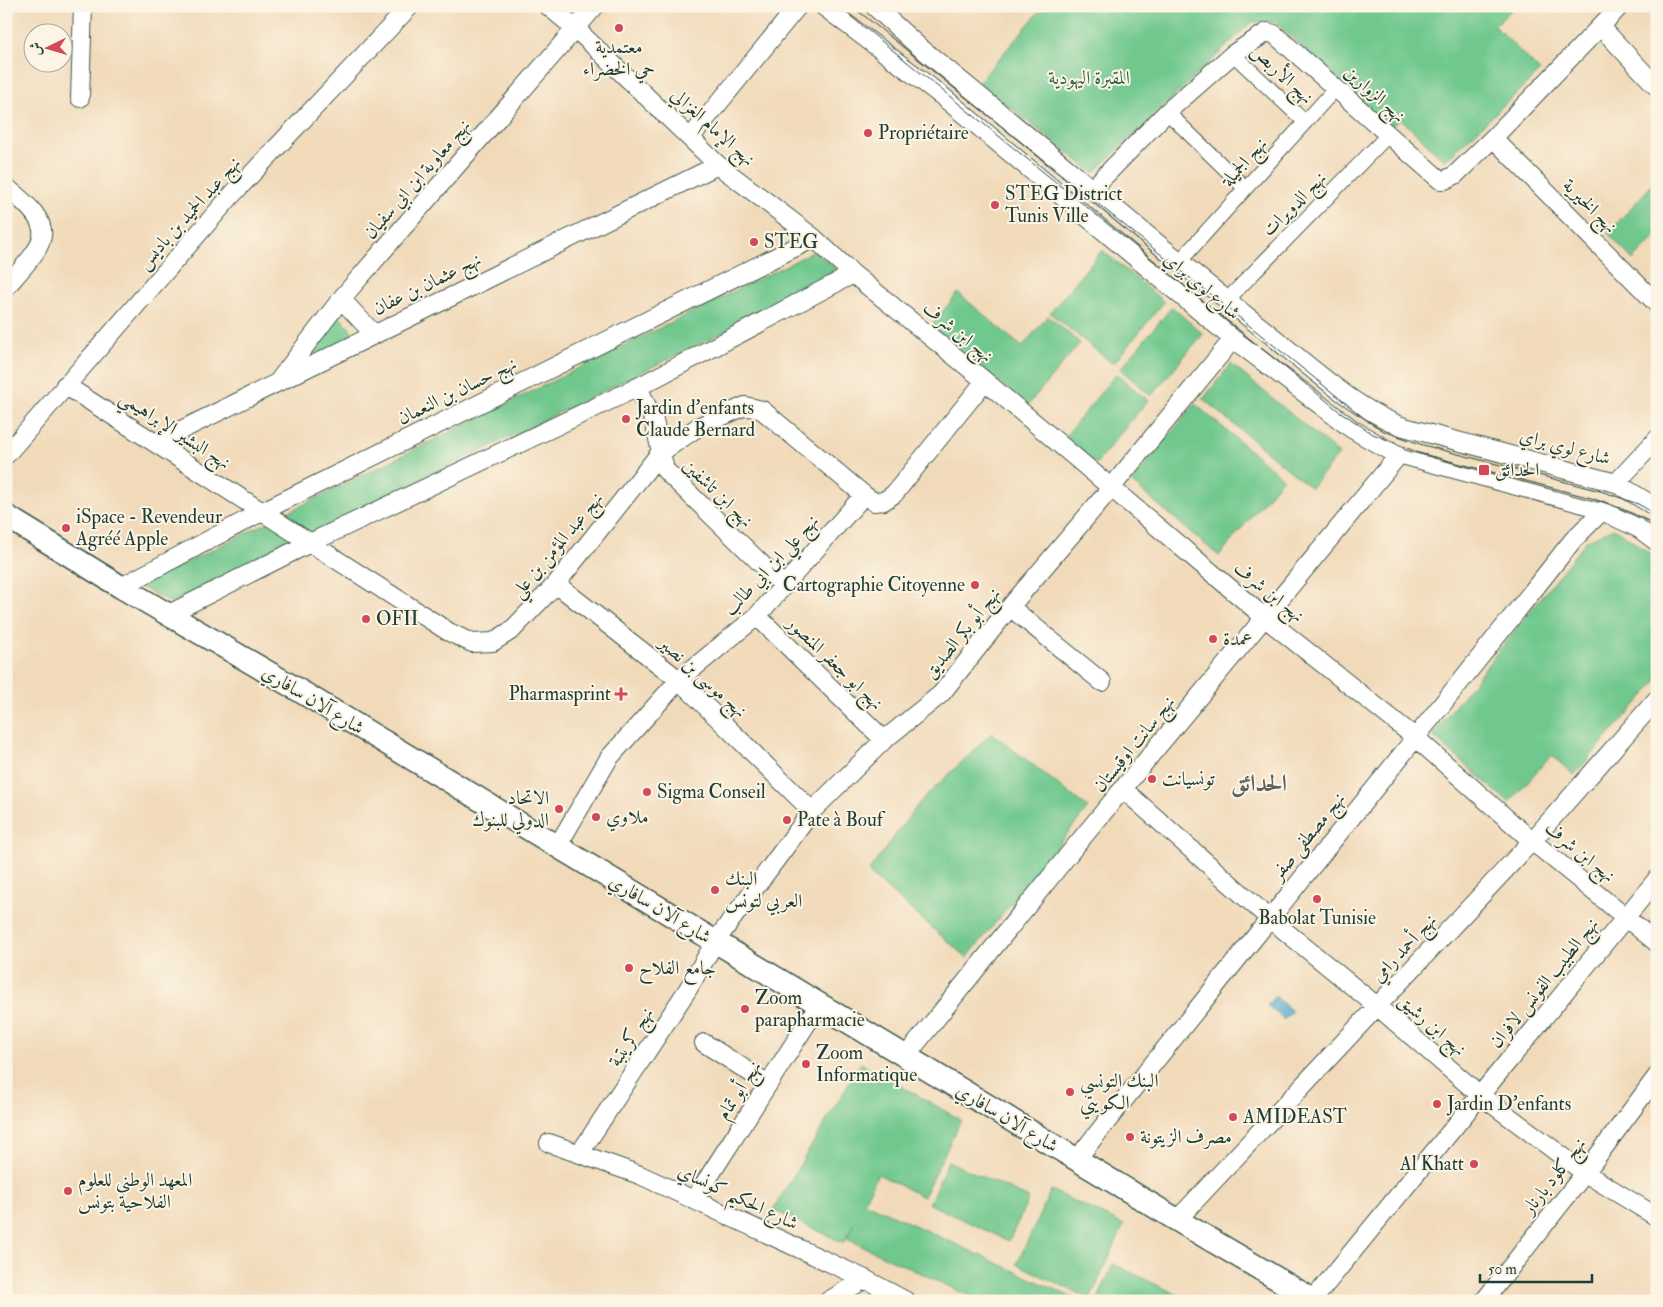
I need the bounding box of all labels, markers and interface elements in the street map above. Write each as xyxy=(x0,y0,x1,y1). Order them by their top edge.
north arrow xyxy=(22,22,72,72)
marker: معتمدية حي الخضراء xyxy=(613,22,625,34)
place label: معتمدية حي الخضراء xyxy=(583,35,655,84)
street label: نهج الأربص xyxy=(1242,37,1320,113)
text: ش xyxy=(26,41,45,57)
street label: نهج الزوارين xyxy=(1336,60,1411,132)
park label: المقبرة اليهودية xyxy=(1048,66,1130,90)
street label: نهج الإمام الغزالي xyxy=(662,83,760,175)
street label: نهج معاوية ابن ابي سفيان xyxy=(358,114,480,247)
place label: Propriétaire xyxy=(878,121,969,146)
marker: Propriétaire xyxy=(862,127,874,139)
street label: نهج الجميلة xyxy=(1215,132,1276,196)
street label: نهج عبد الحميد بن باديس xyxy=(132,151,250,278)
street label: نهج الدويرات xyxy=(1256,166,1335,245)
street label: نهج الخيرية xyxy=(1554,174,1622,242)
place label: STEG District Tunis Ville xyxy=(1005,182,1122,228)
marker: STEG District Tunis Ville xyxy=(989,199,1001,211)
place label: STEG xyxy=(764,230,818,254)
marker: STEG xyxy=(748,236,760,248)
street label: نهج عثمان بن عفان xyxy=(369,247,487,325)
street label: شارع لوي براي xyxy=(1157,247,1245,327)
street label: نهج ابن شرف xyxy=(915,296,998,372)
street label: نهج حسان بن النعمان xyxy=(393,352,523,435)
street label: نهج البشير الإبراهيمي xyxy=(112,385,235,480)
place label: Jardin d'enfants Claude Bernard xyxy=(635,396,756,442)
marker: Jardin d'enfants Claude Bernard xyxy=(620,413,632,425)
street label: شارع لوي براي xyxy=(1516,423,1613,474)
street label: نهج ابن تاشفين xyxy=(674,453,758,536)
place label: الحدائق xyxy=(1495,458,1539,482)
marker: الحدائق xyxy=(1477,463,1491,477)
street label: نهج عبد المؤمن بن علي xyxy=(506,487,613,607)
place label: iSpace - Revendeur Agréé Apple xyxy=(75,505,222,552)
street label: نهج علي ابن ابي طالب xyxy=(718,509,828,625)
marker: iSpace - Revendeur Agréé Apple xyxy=(60,522,72,534)
street label: نهج ابن شرف xyxy=(1226,556,1309,632)
place label: Cartographie Citoyenne xyxy=(783,573,965,598)
marker: Cartographie Citoyenne xyxy=(969,579,981,591)
street label: نهج أبو بكر الصديق xyxy=(917,582,1010,687)
place label: OFII xyxy=(376,607,419,631)
street label: نهج ابو جعفر المنصور xyxy=(777,610,888,719)
marker: OFII xyxy=(360,613,372,625)
place label: عمدة xyxy=(1223,627,1252,651)
street label: نهج موسى بن نصير xyxy=(649,630,752,727)
marker: عمدة xyxy=(1207,633,1219,645)
street label: شارع آلان سافاري xyxy=(256,660,369,743)
place label: Pharmasprint xyxy=(508,682,611,707)
marker: Pharmasprint xyxy=(615,688,627,700)
street label: نهج سانت اوقيستان xyxy=(1088,691,1184,800)
place label: تونسيانت xyxy=(1162,767,1215,791)
district label: الحدائق xyxy=(1231,768,1287,799)
marker: تونسيانت xyxy=(1146,773,1158,785)
place label: Sigma Conseil xyxy=(657,780,766,804)
place label: الاتحاد الدولي للبنوك xyxy=(472,786,549,835)
marker: Sigma Conseil xyxy=(641,786,653,798)
street label: نهج مصطفى صفر xyxy=(1264,787,1355,889)
marker: الاتحاد الدولي للبنوك xyxy=(553,803,565,815)
place label: ملاوي xyxy=(606,805,649,832)
place label: Pate à Bouf xyxy=(797,808,886,832)
marker: ملاوي xyxy=(590,811,602,823)
marker: Pate à Bouf xyxy=(781,814,793,826)
street label: نهج ابن شرف xyxy=(1537,816,1620,892)
place label: البنك العربي لتونس xyxy=(725,867,802,916)
street label: شارع آلان سافاري xyxy=(603,869,716,952)
marker: البنك العربي لتونس xyxy=(709,884,721,896)
marker: Babolat Tunisie xyxy=(1311,893,1323,905)
place label: Babolat Tunisie xyxy=(1258,906,1376,930)
street label: نهج أحمد رامي xyxy=(1365,908,1446,991)
street label: نهج الطبيب الفونس لافران xyxy=(1484,913,1608,1056)
place label: جامع الفلاح xyxy=(639,956,716,985)
marker: جامع الفلاح xyxy=(623,962,635,974)
place label: Zoom parapharmacie xyxy=(754,986,865,1033)
street label: نهج ابن رشيق xyxy=(1389,989,1471,1065)
street label: نهج كريتبة xyxy=(603,1003,663,1074)
marker: Zoom parapharmacie xyxy=(739,1003,751,1015)
place label: Zoom Informatique xyxy=(816,1041,917,1087)
street label: نهج أبو تمام xyxy=(710,1055,771,1127)
marker: Zoom Informatique xyxy=(800,1058,812,1070)
place label: البنك التونسي الكويتي xyxy=(1080,1069,1159,1120)
street label: شارع آلان سافاري xyxy=(950,1078,1063,1161)
marker: البنك التونسي الكويتي xyxy=(1064,1086,1076,1098)
place label: Jardin D'enfants xyxy=(1446,1092,1571,1116)
marker: Jardin D'enfants xyxy=(1431,1098,1443,1110)
place label: AMIDEAST xyxy=(1242,1105,1347,1129)
marker: AMIDEAST xyxy=(1227,1111,1239,1123)
place label: مصرف الزيتونة xyxy=(1140,1125,1232,1149)
marker: مصرف الزيتونة xyxy=(1124,1131,1136,1143)
street label: نهج كلود بارنار xyxy=(1515,1133,1595,1224)
place label: Al Khatt xyxy=(1399,1152,1464,1176)
marker: Al Khatt xyxy=(1468,1158,1480,1170)
street label: شارع الحكيم كونساي xyxy=(671,1159,802,1242)
place label: المعهد الوطني للعلوم الفلاحية بتونس xyxy=(78,1168,192,1215)
marker: المعهد الوطني للعلوم الفلاحية بتونس xyxy=(62,1185,74,1197)
scale bar xyxy=(1480,1252,1593,1284)
text: 50 m xyxy=(1488,1260,1517,1279)

